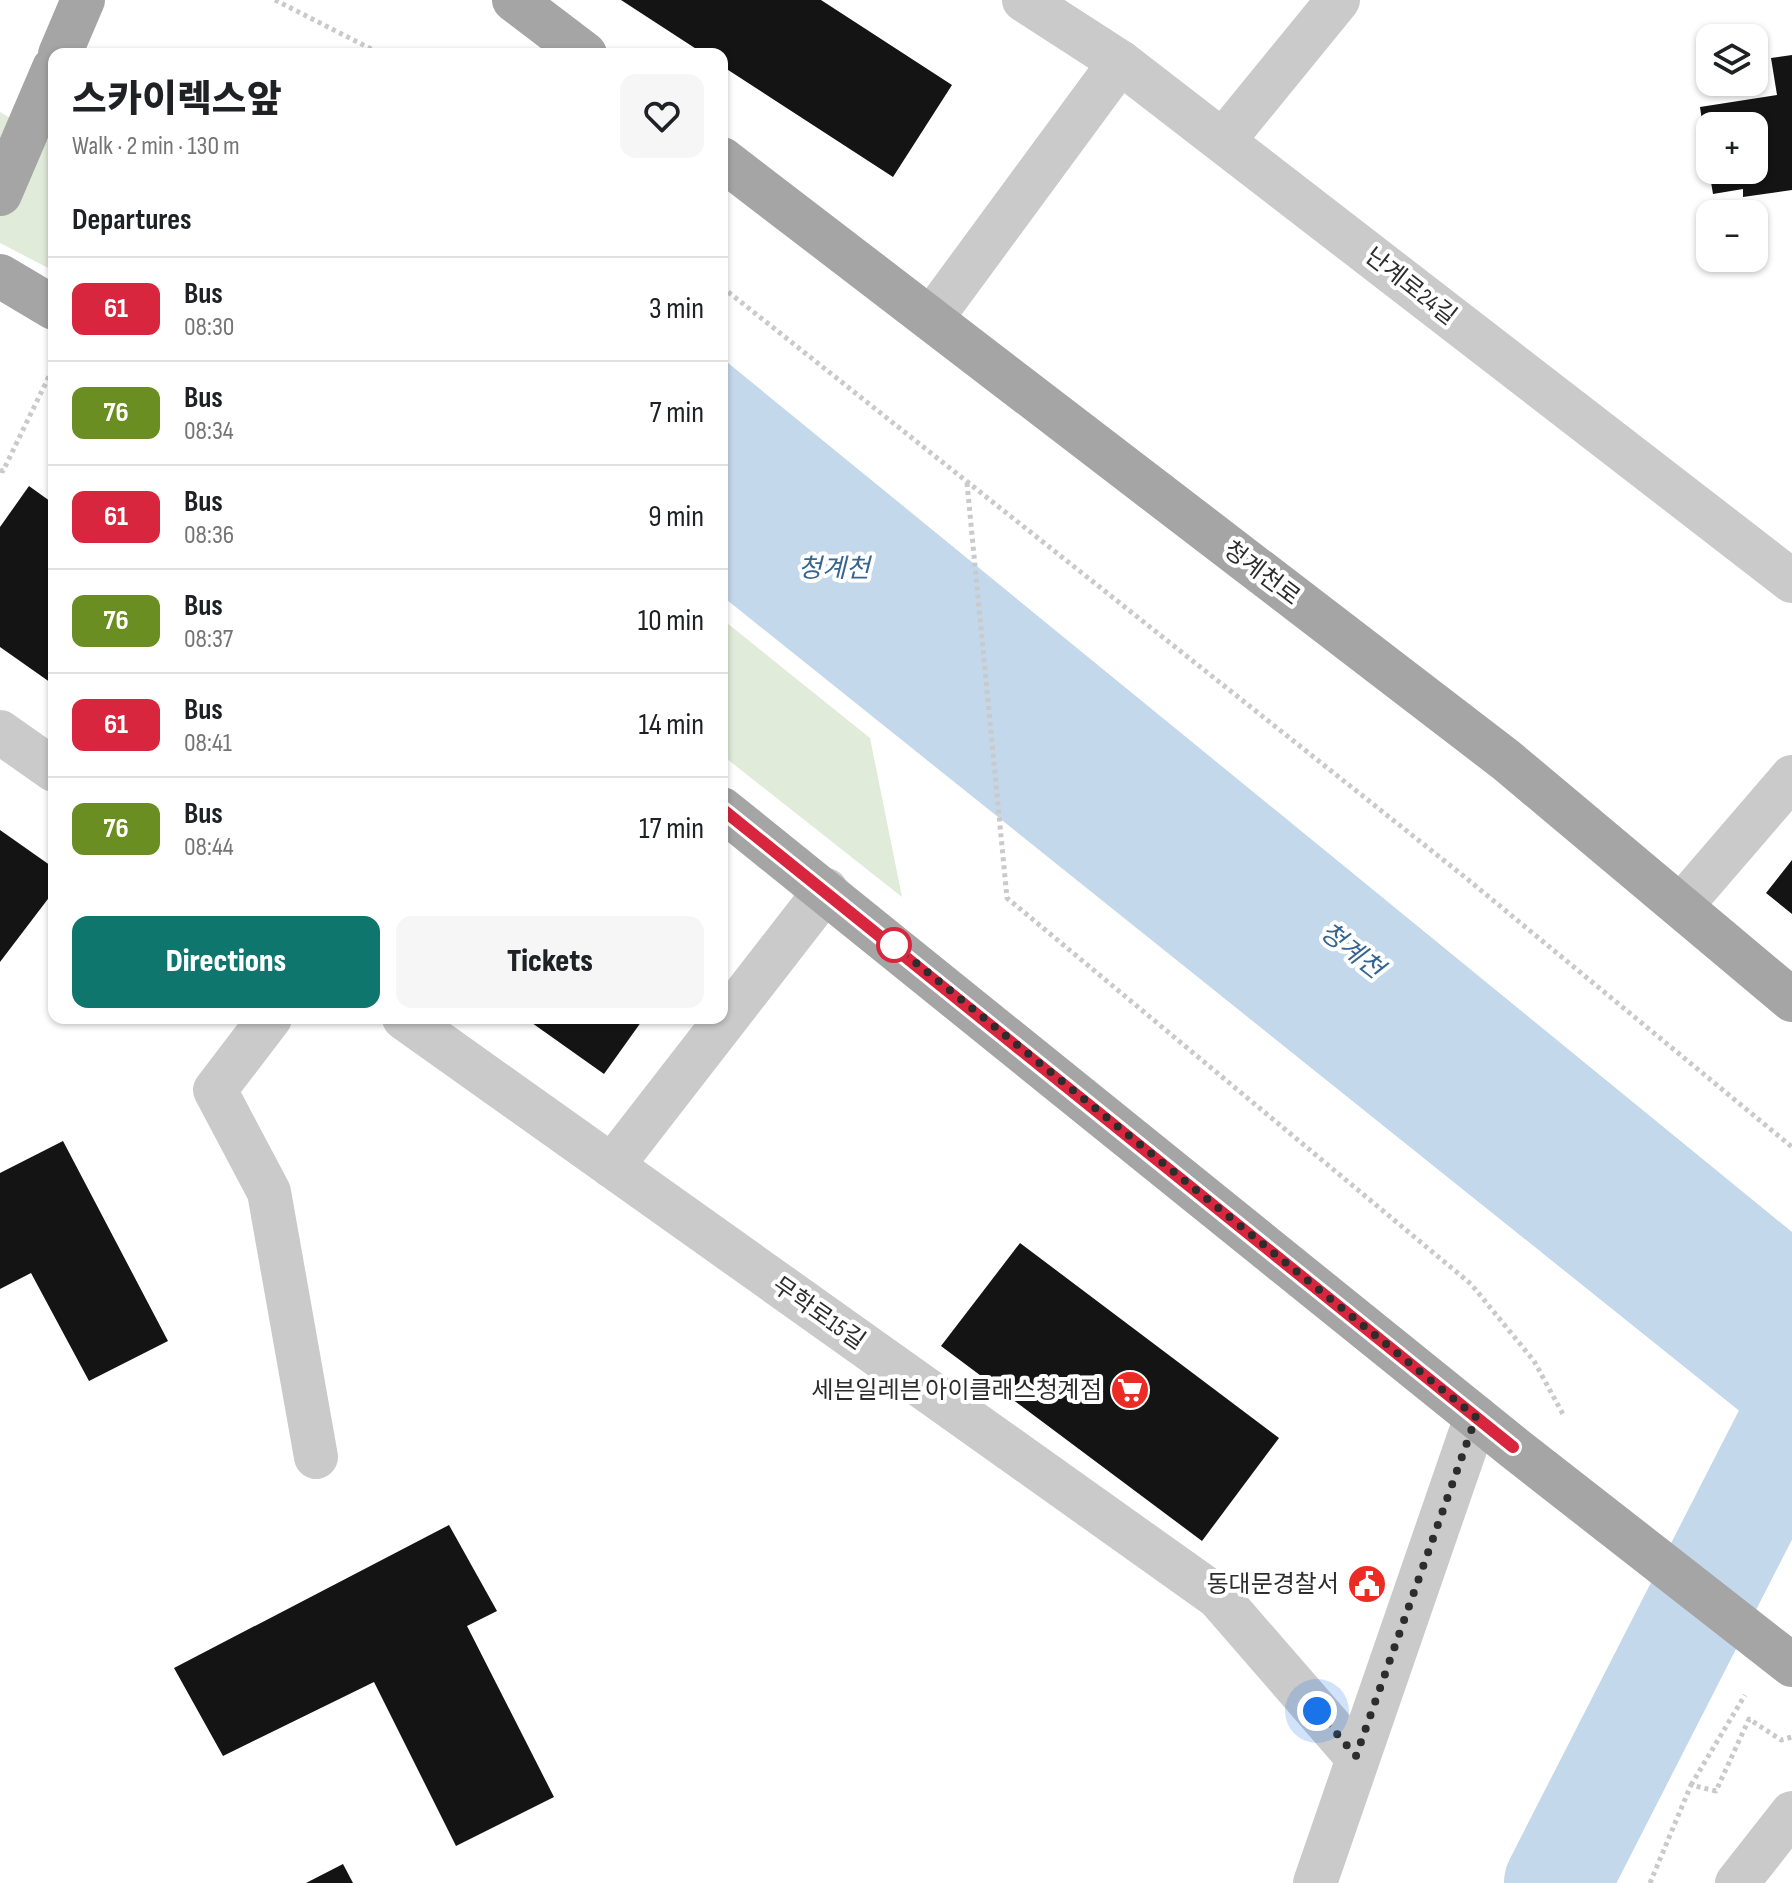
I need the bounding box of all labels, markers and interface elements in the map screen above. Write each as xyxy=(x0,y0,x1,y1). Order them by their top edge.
map controls xyxy=(1696,24,1768,272)
button: layers xyxy=(1696,24,1768,96)
button: heart xyxy=(620,74,704,158)
text: 스카이렉스앞 xyxy=(72,78,282,123)
button: + xyxy=(1696,112,1768,184)
text: Walk · 2 min · 130 m xyxy=(72,131,240,162)
button: − xyxy=(1696,200,1768,272)
text: Departures xyxy=(72,202,192,238)
street label: 난계로24길 xyxy=(1359,242,1462,331)
text: Bus xyxy=(184,276,223,312)
text: 3 min xyxy=(649,291,704,327)
text: 61 xyxy=(104,292,128,325)
text: 08:30 xyxy=(184,312,234,343)
text: Bus xyxy=(184,380,223,416)
text: 7 min xyxy=(650,395,704,431)
text: 76 xyxy=(103,396,129,429)
text: 08:34 xyxy=(184,416,234,447)
text: Bus xyxy=(184,484,223,520)
text: 9 min xyxy=(648,499,704,535)
text: 61 xyxy=(104,500,128,533)
text: 08:36 xyxy=(184,520,234,551)
street label: 청계천로 xyxy=(1218,535,1306,612)
water label: 청계천 xyxy=(798,554,873,585)
text: Bus xyxy=(184,588,223,624)
text: 10 min xyxy=(638,603,704,639)
text: 76 xyxy=(103,604,129,637)
text: 08:37 xyxy=(184,624,233,655)
text: Bus xyxy=(184,692,223,728)
text: 14 min xyxy=(639,707,704,743)
text: 61 xyxy=(104,708,128,741)
text: 08:41 xyxy=(184,728,232,759)
text: Bus xyxy=(184,796,223,832)
text: 17 min xyxy=(639,811,704,847)
text: 76 xyxy=(103,812,129,845)
text: 08:44 xyxy=(184,832,234,863)
button: Directions xyxy=(72,916,380,1008)
button: Tickets xyxy=(396,916,704,1008)
water label: 청계천 xyxy=(1313,917,1391,987)
unlabelled marker xyxy=(877,928,911,962)
street label: 무학로15길 xyxy=(767,1271,871,1356)
supermarket icon: 세븐일레븐 아이클래스청계점 xyxy=(1109,1369,1151,1411)
place label: 세븐일레븐 아이클래스청계점 xyxy=(811,1376,1102,1405)
public building icon: 동대문경찰서 xyxy=(1346,1563,1388,1605)
place label: 동대문경찰서 xyxy=(1207,1570,1339,1599)
your location xyxy=(1297,1691,1337,1731)

